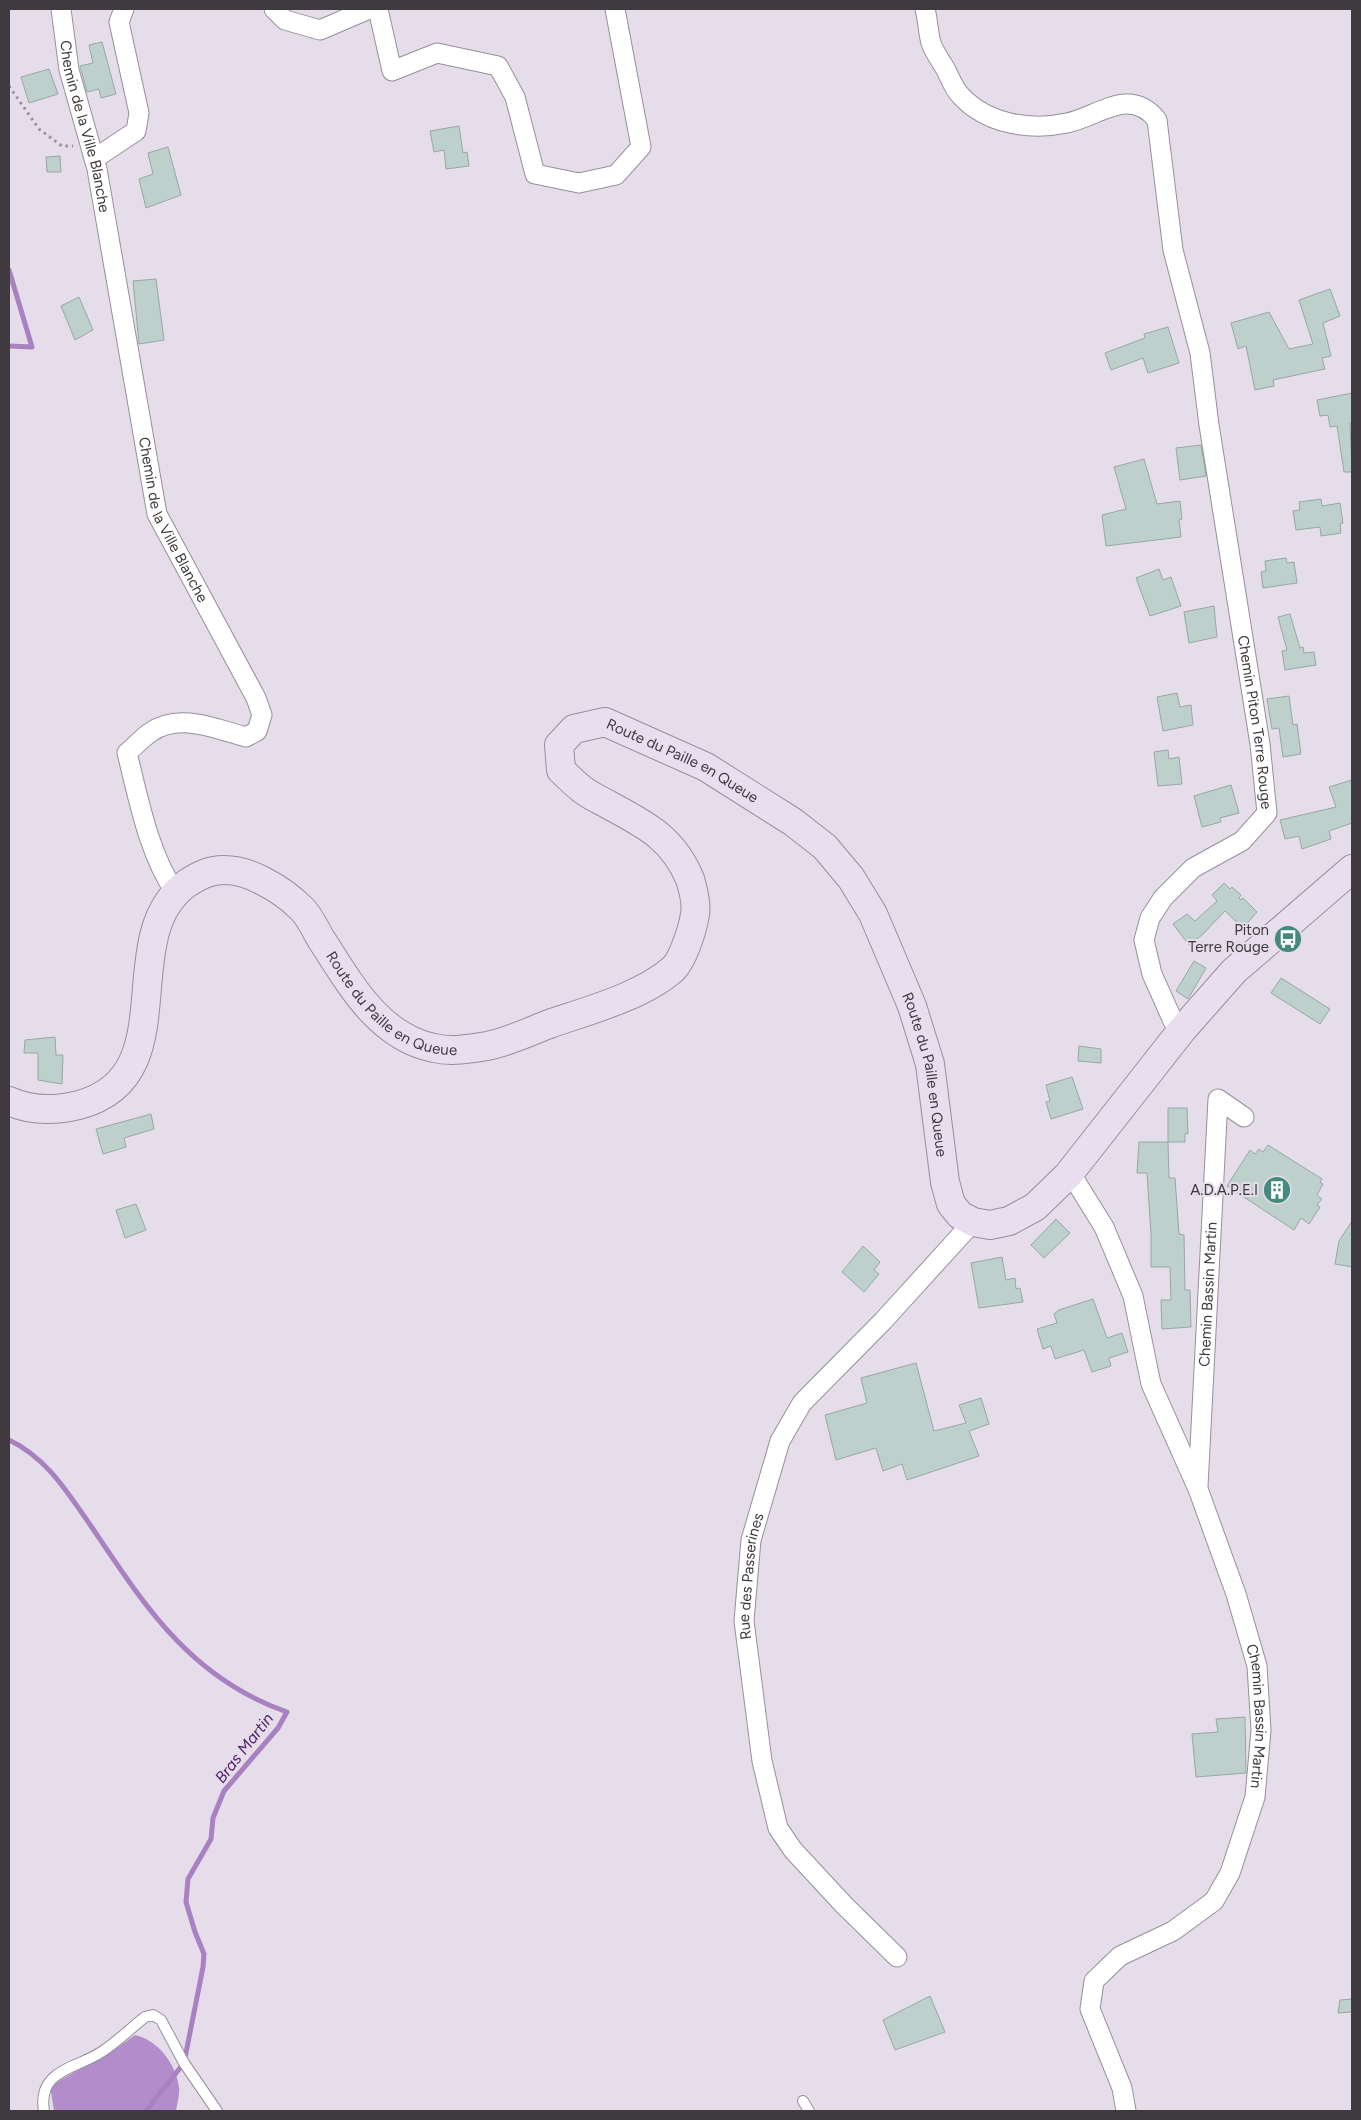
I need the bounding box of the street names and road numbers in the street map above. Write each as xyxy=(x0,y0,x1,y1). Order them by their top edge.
street label: Chemin de la Ville Blanche xyxy=(56,39,113,214)
street label: Chemin de la Ville Blanche xyxy=(135,436,212,605)
street label: Chemin Piton Terre Rouge xyxy=(1234,634,1276,810)
street label: Route du Paille en Queue xyxy=(604,715,762,807)
street label: Route du Paille en Queue xyxy=(322,948,457,1059)
street label: Route du Paille en Queue xyxy=(898,989,951,1158)
street label: Chemin Bassin Martin xyxy=(1195,1221,1221,1367)
street label: Rue des Passerines xyxy=(735,1511,767,1641)
street label: Chemin Bassin Martin xyxy=(1242,1642,1270,1789)

